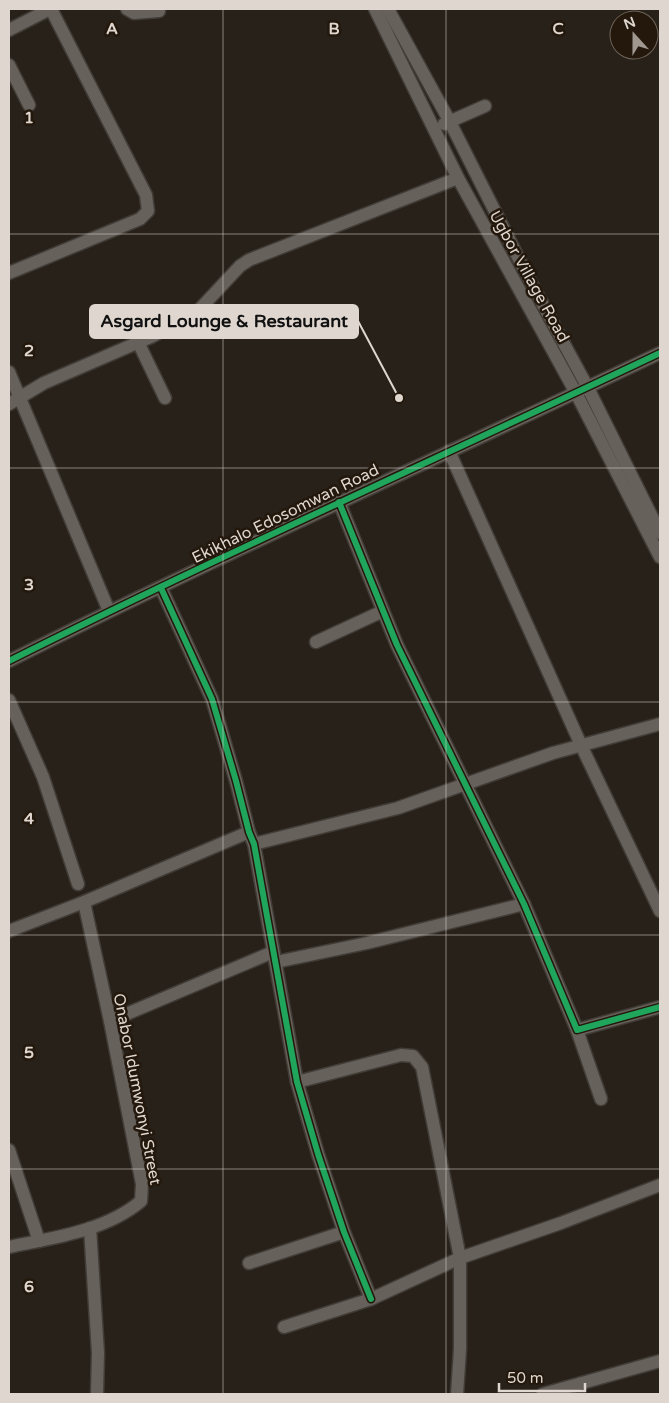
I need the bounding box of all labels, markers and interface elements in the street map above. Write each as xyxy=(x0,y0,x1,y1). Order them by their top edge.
north arrow xyxy=(609,10,659,60)
text: N xyxy=(621,13,638,33)
text: A xyxy=(106,19,118,39)
text: B xyxy=(328,19,340,39)
text: C xyxy=(552,19,564,39)
text: 1 xyxy=(24,108,34,128)
street label: Ugbor Village Road xyxy=(485,207,574,346)
callout: Asgard Lounge & Restaurant xyxy=(90,305,358,338)
text: Asgard Lounge & Restaurant xyxy=(100,310,348,332)
text: 2 xyxy=(24,341,34,361)
street label: Ekikhalo Edosomwan Road xyxy=(189,460,382,568)
text: 3 xyxy=(24,575,34,595)
text: 4 xyxy=(24,809,34,829)
street label: Onabor Idumwonyi Street xyxy=(109,992,165,1187)
text: 5 xyxy=(24,1043,34,1063)
text: 6 xyxy=(24,1277,34,1297)
scale bar xyxy=(499,1360,585,1392)
text: 50 m xyxy=(507,1369,544,1387)

